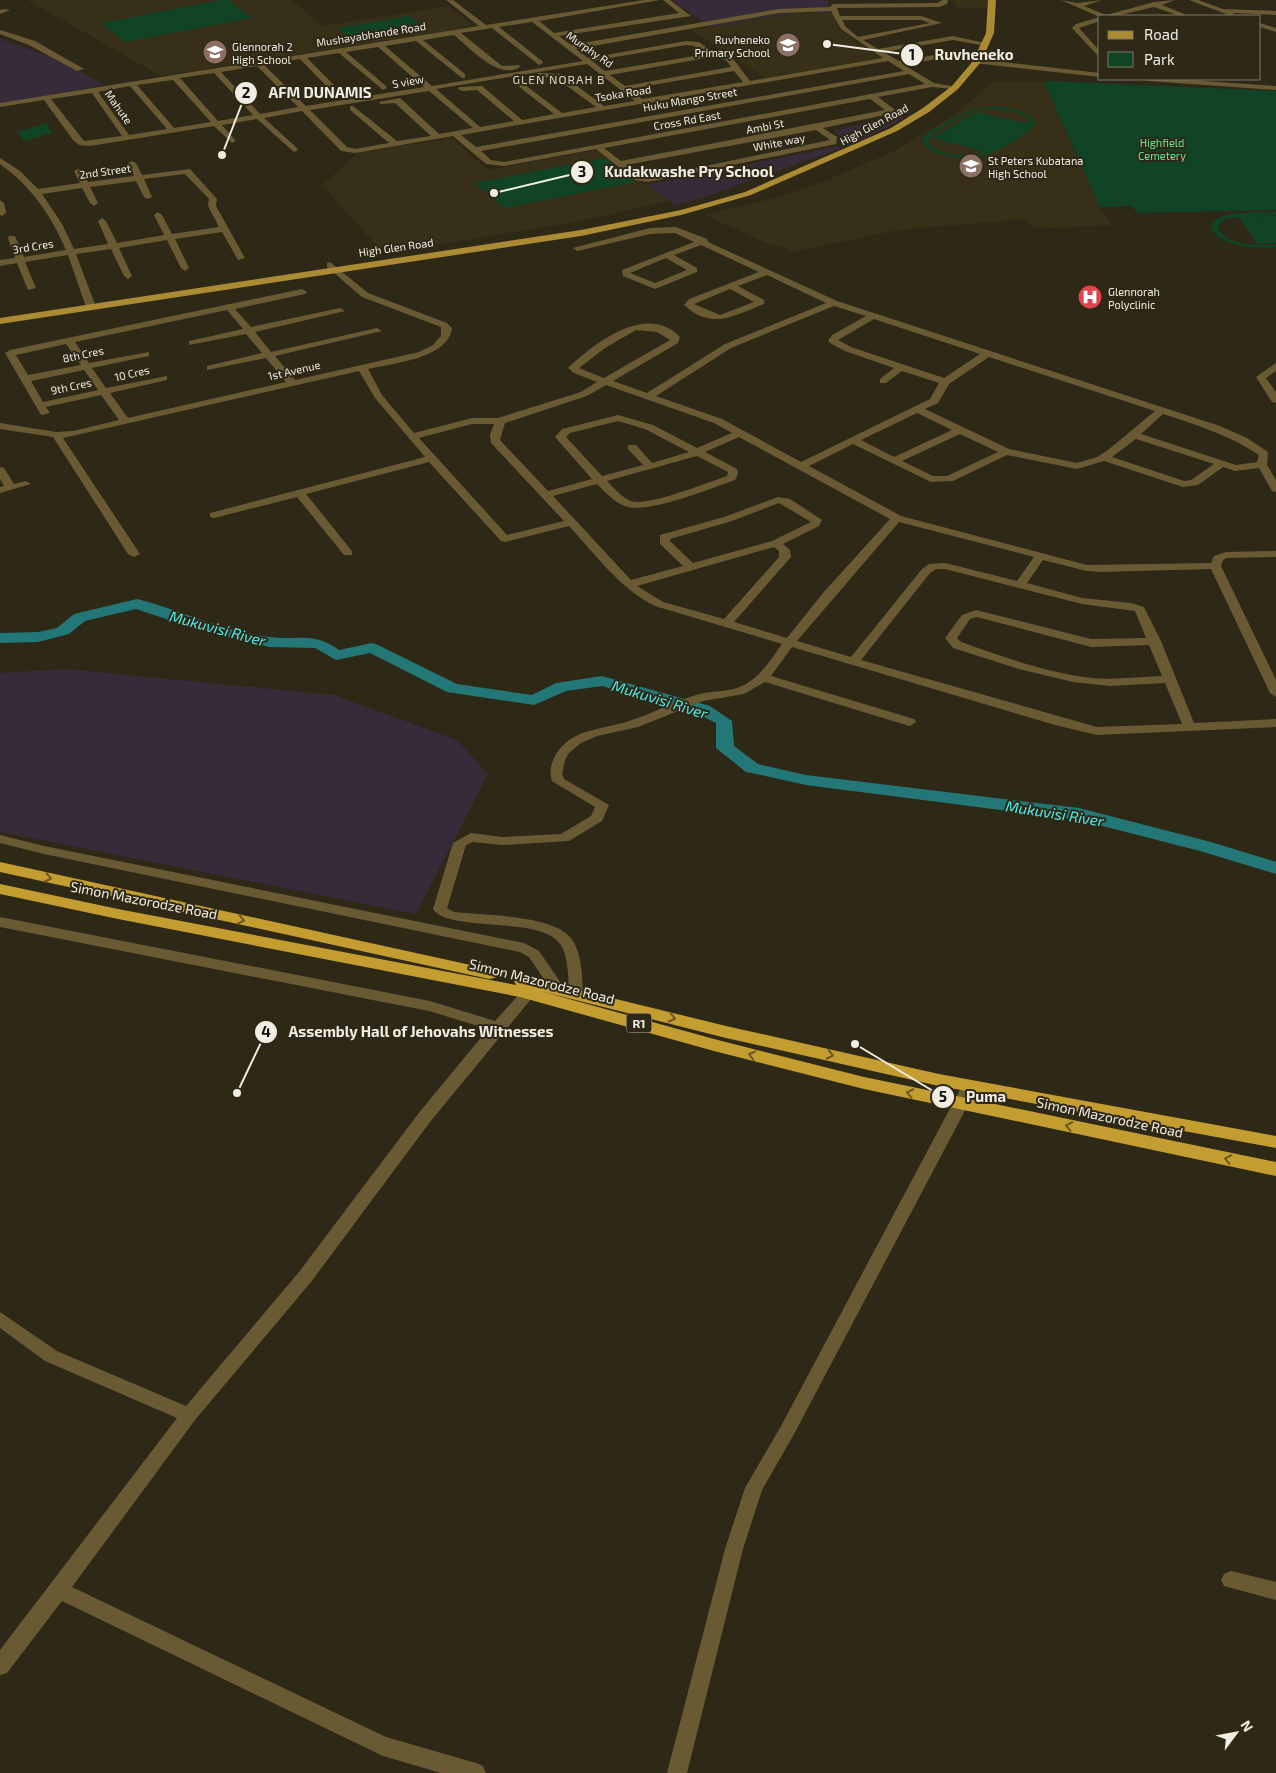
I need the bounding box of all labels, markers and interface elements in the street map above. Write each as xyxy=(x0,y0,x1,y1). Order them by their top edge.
legend xyxy=(1098,15,1261,80)
street label: Mushayabhande Road xyxy=(315,19,427,49)
text: Road xyxy=(1144,25,1179,43)
street label: Murphy Rd xyxy=(564,28,616,70)
school or university icon: Ruvheneko Primary School xyxy=(775,32,801,58)
place label: Ruvheneko Primary School xyxy=(695,33,771,59)
school or university icon: Glennorah 2 High School xyxy=(202,39,228,65)
place label: Glennorah 2 High School xyxy=(232,40,293,66)
callout: Ruvheneko xyxy=(900,40,1024,70)
text: 1 xyxy=(909,45,915,63)
text: Ruvheneko xyxy=(935,45,1014,63)
text: Park xyxy=(1144,50,1175,68)
street label: S view xyxy=(391,72,425,90)
district label: GLEN NORAH B xyxy=(512,72,606,86)
callout: AFM DUNAMIS xyxy=(234,78,382,108)
street label: Tsoka Road xyxy=(594,82,652,104)
text: 2 xyxy=(242,83,251,101)
text: AFM DUNAMIS xyxy=(268,83,372,101)
street label: Huku Mango Street xyxy=(642,84,738,114)
street label: Mahute xyxy=(103,88,135,127)
street label: High Glen Road xyxy=(838,101,910,147)
street label: Cross Rd East xyxy=(652,108,722,132)
street label: Ambi St xyxy=(745,116,785,136)
street label: White way xyxy=(752,131,806,153)
park label: Highfield Cemetery xyxy=(1138,136,1186,162)
school or university icon: St Peters Kubatana High School xyxy=(958,153,984,179)
place label: St Peters Kubatana High School xyxy=(988,154,1083,180)
callout: Kudakwashe Pry School xyxy=(569,157,784,187)
street label: 2nd Street xyxy=(78,161,132,181)
text: 3 xyxy=(578,162,586,180)
text: Kudakwashe Pry School xyxy=(604,162,774,181)
street label: High Glen Road xyxy=(358,235,434,259)
street label: 3rd Cres xyxy=(12,236,55,256)
hospital icon: Glennorah Polyclinic xyxy=(1077,284,1103,310)
place label: Glennorah Polyclinic xyxy=(1108,285,1160,311)
street label: 8th Cres xyxy=(61,343,105,365)
street label: 1st Avenue xyxy=(267,358,321,382)
street label: 10 Cres xyxy=(113,363,151,383)
street label: 9th Cres xyxy=(49,375,93,397)
water label: Mukuvisi River xyxy=(168,606,269,650)
water label: Mukuvisi River xyxy=(610,676,711,722)
water label: Mukuvisi River xyxy=(1005,796,1106,830)
one-way arrow xyxy=(43,872,52,883)
street label: Simon Mazorodze Road xyxy=(69,877,219,923)
one-way arrow xyxy=(236,914,245,925)
street label: Simon Mazorodze Road xyxy=(468,955,616,1007)
one-way arrow xyxy=(668,1012,677,1023)
road number: R1 xyxy=(626,1014,652,1032)
callout: Assembly Hall of Jehovahs Witnesses xyxy=(253,1017,564,1047)
text: 4 xyxy=(261,1022,271,1040)
text: Assembly Hall of Jehovahs Witnesses xyxy=(288,1022,554,1041)
one-way arrow xyxy=(826,1049,835,1060)
one-way arrow xyxy=(748,1050,757,1061)
callout: Puma xyxy=(931,1082,1016,1112)
text: 5 xyxy=(939,1087,947,1105)
text: Puma xyxy=(966,1087,1006,1105)
one-way arrow xyxy=(906,1088,915,1098)
street label: Simon Mazorodze Road xyxy=(1035,1093,1185,1141)
one-way arrow xyxy=(1065,1121,1074,1132)
one-way arrow xyxy=(1224,1154,1233,1165)
north arrow xyxy=(1211,1708,1261,1758)
text: N xyxy=(1238,1717,1257,1735)

